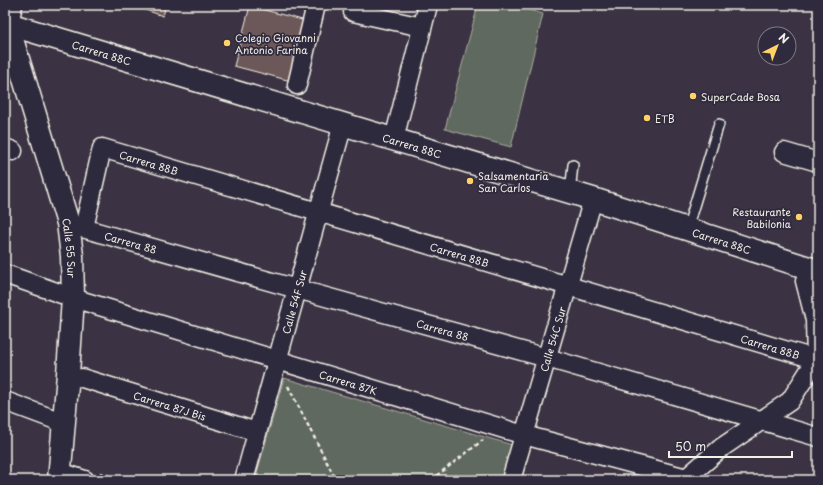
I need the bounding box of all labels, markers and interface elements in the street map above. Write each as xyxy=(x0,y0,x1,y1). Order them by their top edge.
north arrow xyxy=(757,26,797,66)
text: N xyxy=(775,29,793,48)
place label: Colegio Giovanni Antonio Farina xyxy=(235,30,316,57)
street label: Carrera 88C xyxy=(70,36,133,68)
marker: Colegio Giovanni Antonio Farina xyxy=(222,38,232,48)
place label: SuperCade Bosa xyxy=(701,89,781,104)
marker: SuperCade Bosa xyxy=(688,91,698,101)
place label: ETB xyxy=(655,111,675,126)
marker: ETB xyxy=(642,113,652,123)
street label: Carrera 88C xyxy=(381,129,444,161)
street label: Carrera 88B xyxy=(118,146,180,178)
place label: Salsamentaria San Carlos xyxy=(478,168,549,195)
marker: Salsamentaria San Carlos xyxy=(465,176,475,186)
place label: Restaurante Babilonia xyxy=(732,204,792,231)
marker: Restaurante Babilonia xyxy=(794,212,804,222)
street label: Calle 55 Sur xyxy=(59,216,80,278)
street label: Carrera 88C xyxy=(690,224,753,257)
street label: Carrera 88 xyxy=(103,227,159,256)
street label: Carrera 88B xyxy=(428,238,491,270)
street label: Calle 54F Sur xyxy=(278,268,310,335)
street label: Calle 54C Sur xyxy=(536,304,569,373)
street label: Carrera 88 xyxy=(415,315,471,344)
street label: Carrera 88B xyxy=(739,330,802,362)
street label: Carrera 87K xyxy=(318,366,379,398)
street label: Carrera 87J Bis xyxy=(132,387,208,423)
scale bar xyxy=(669,433,792,459)
text: 50 m xyxy=(675,437,706,455)

